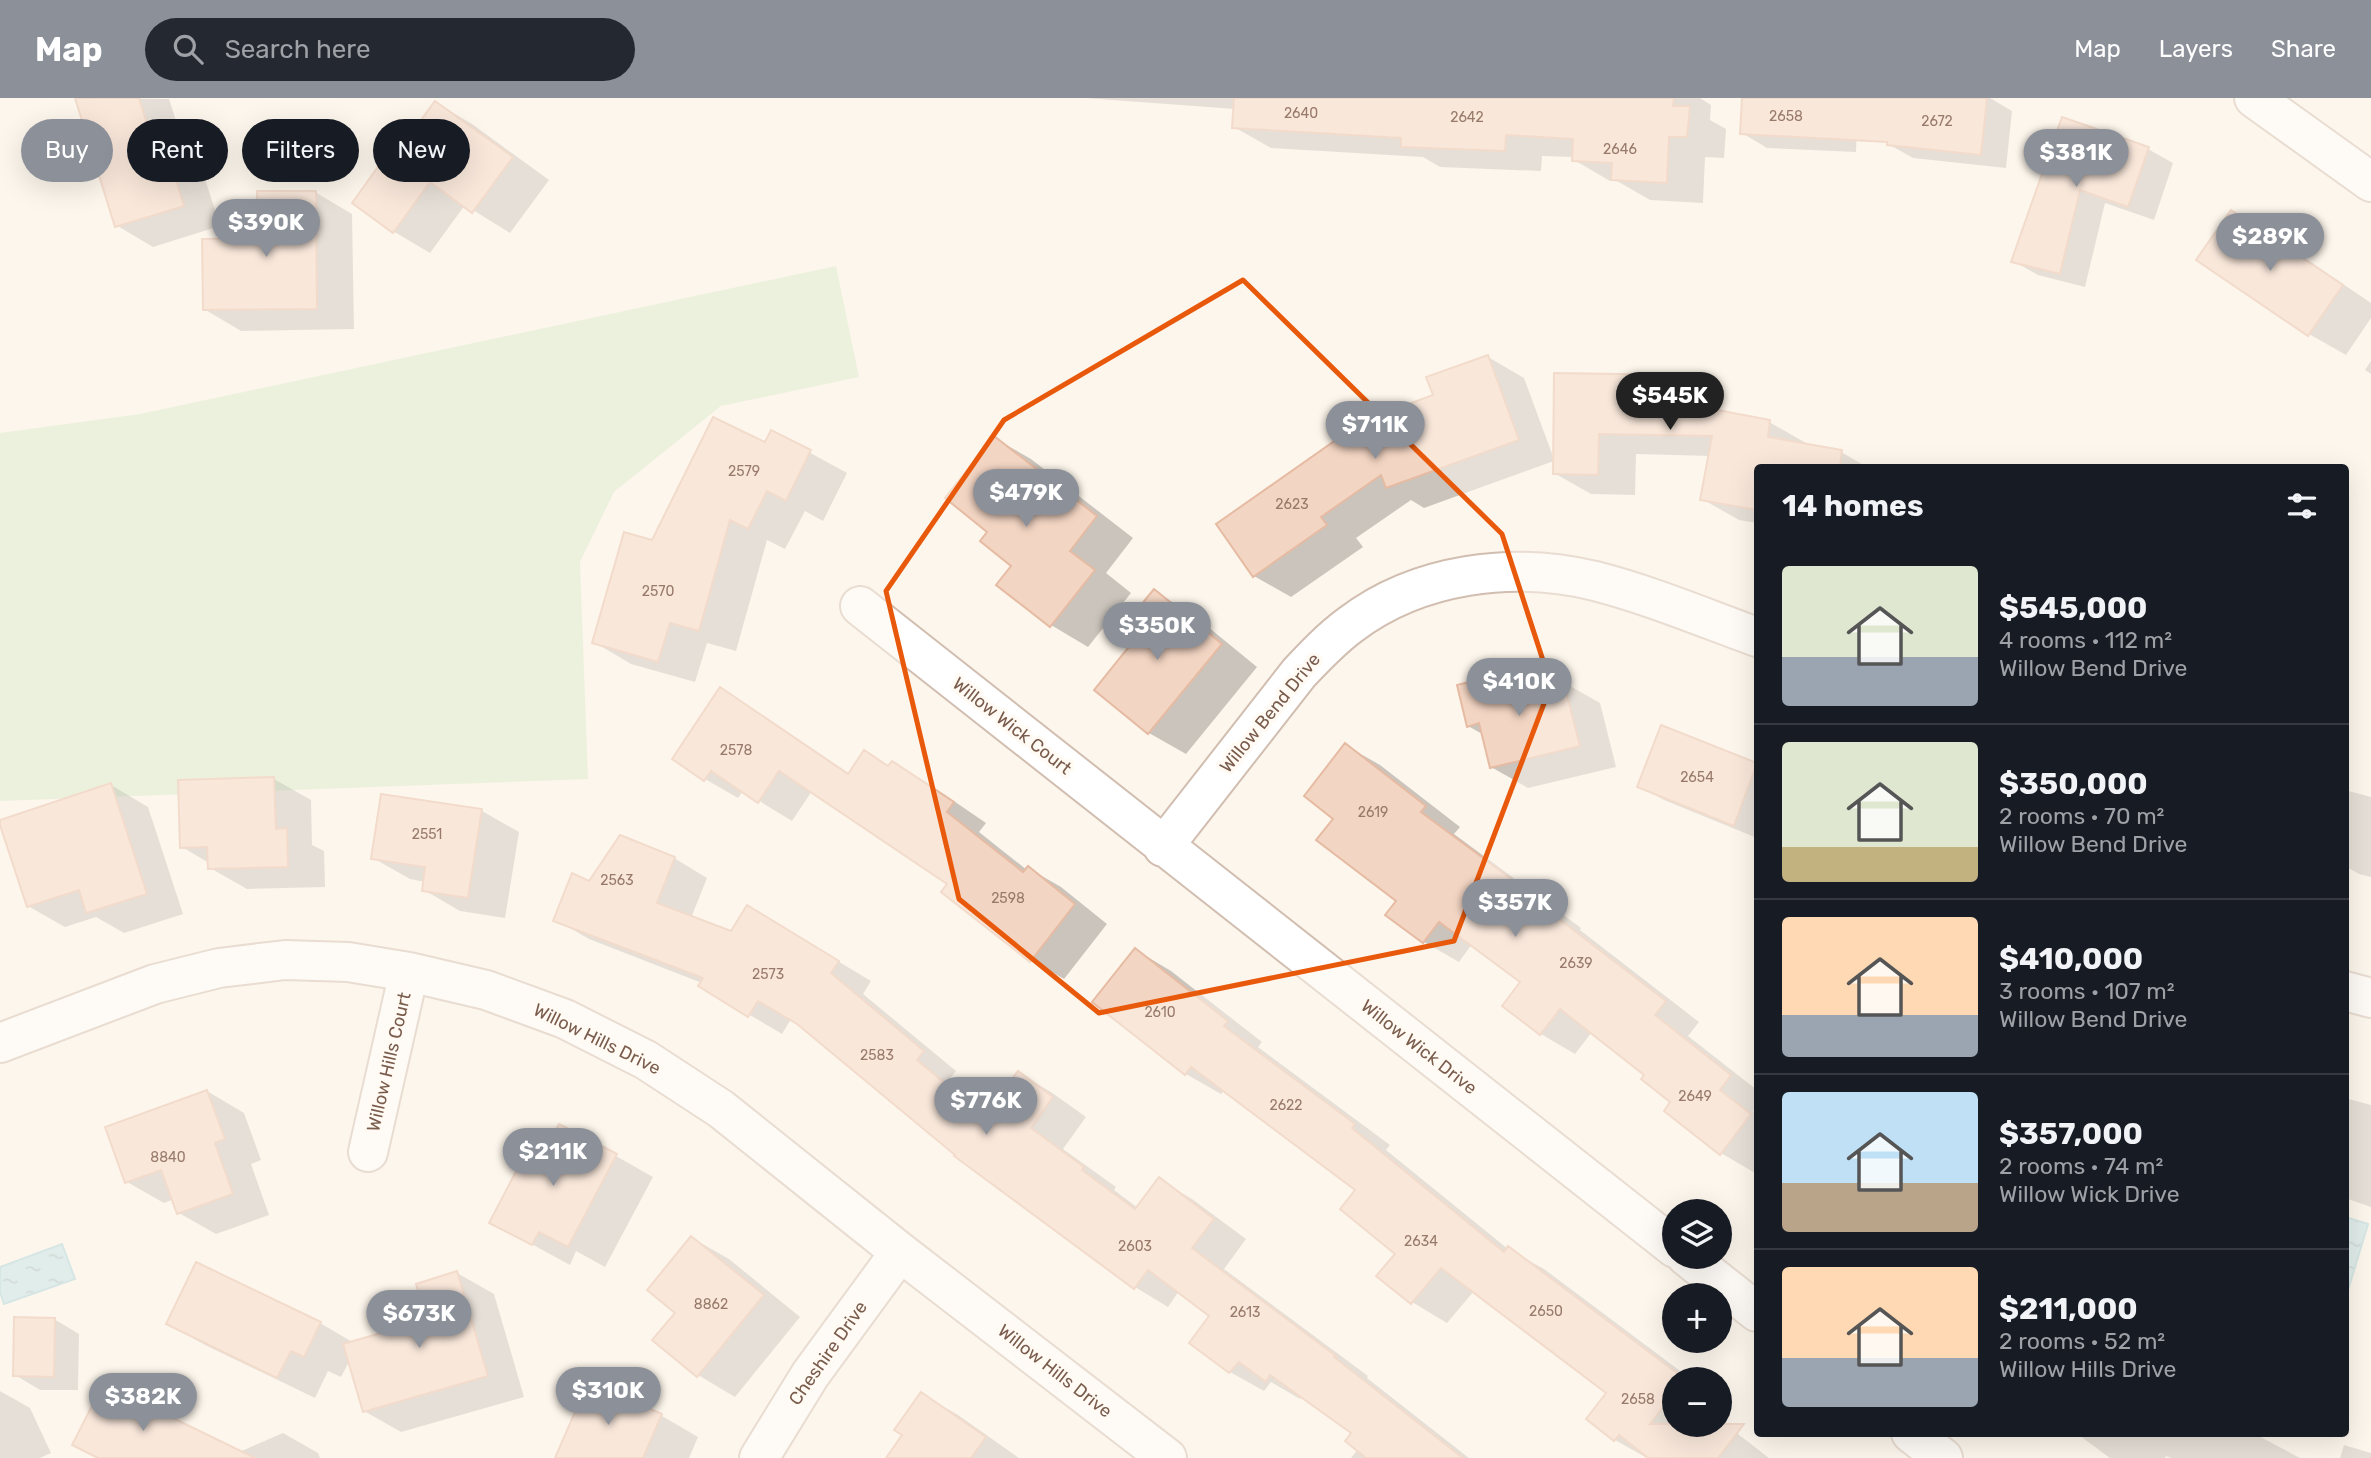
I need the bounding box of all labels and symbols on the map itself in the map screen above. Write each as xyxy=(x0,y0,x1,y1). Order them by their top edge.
house number: 2640 xyxy=(1284,105,1318,122)
house number: 2658 xyxy=(1769,108,1803,125)
house number: 2642 xyxy=(1450,109,1484,126)
house number: 2672 xyxy=(1921,113,1953,130)
pin: $381K xyxy=(2027,130,2125,189)
house number: 2646 xyxy=(1603,141,1637,158)
pin: $390K xyxy=(217,200,315,259)
pin: $289K xyxy=(2221,214,2319,273)
pin: $545K xyxy=(1621,372,1719,432)
pin: $711K xyxy=(1326,402,1424,461)
house number: 2579 xyxy=(728,463,760,480)
pin: $479K xyxy=(977,470,1075,529)
house number: 2623 xyxy=(1275,496,1309,513)
house number: 2570 xyxy=(642,583,674,600)
pin: $350K xyxy=(1108,602,1206,662)
street label: Willow Bend Drive xyxy=(1215,649,1325,777)
pin: $410K xyxy=(1470,658,1568,718)
street label: Willow Wick Court xyxy=(948,673,1076,779)
house number: 2578 xyxy=(720,742,752,759)
house number: 2654 xyxy=(1680,769,1714,786)
house number: 2619 xyxy=(1358,804,1388,821)
house number: 2551 xyxy=(412,826,442,843)
house number: 2563 xyxy=(600,872,634,889)
pin: $357K xyxy=(1466,880,1564,939)
house number: 2598 xyxy=(991,890,1025,907)
house number: 2639 xyxy=(1559,955,1593,972)
house number: 2573 xyxy=(752,966,784,983)
street label: Willow Hills Court xyxy=(362,990,416,1134)
street label: Willow Wick Drive xyxy=(1357,995,1481,1099)
street label: Willow Hills Drive xyxy=(530,999,664,1079)
house number: 2610 xyxy=(1144,1004,1176,1021)
house number: 2583 xyxy=(860,1047,894,1064)
pin: $776K xyxy=(937,1077,1035,1137)
house number: 2649 xyxy=(1678,1088,1712,1105)
house number: 2622 xyxy=(1269,1097,1303,1114)
pin: $211K xyxy=(504,1128,602,1188)
house number: 8840 xyxy=(150,1149,186,1166)
house number: 2634 xyxy=(1404,1233,1438,1250)
house number: 2603 xyxy=(1118,1238,1152,1255)
pin: $673K xyxy=(370,1290,468,1350)
house number: 8862 xyxy=(694,1296,728,1313)
street label: Cheshire Drive xyxy=(784,1297,872,1409)
house number: 2650 xyxy=(1529,1303,1563,1320)
house number: 2613 xyxy=(1230,1304,1260,1321)
street label: Willow Hills Drive xyxy=(993,1320,1117,1422)
pin: $310K xyxy=(559,1368,657,1427)
pin: $382K xyxy=(94,1374,192,1433)
house number: 2658 xyxy=(1621,1391,1655,1408)

